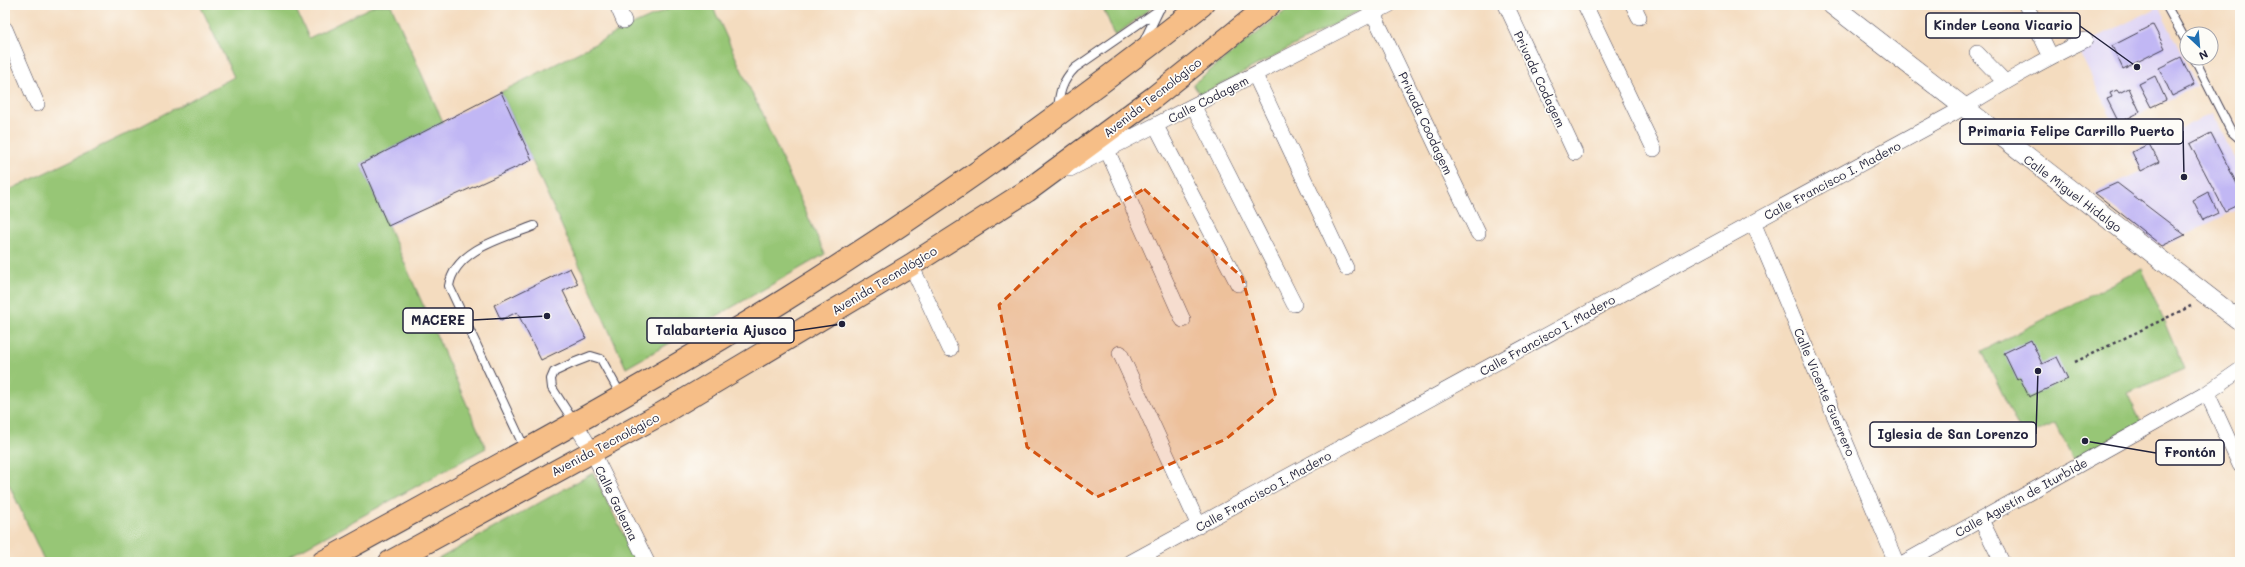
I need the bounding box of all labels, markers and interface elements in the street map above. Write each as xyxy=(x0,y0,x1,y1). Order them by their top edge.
callout: Kinder Leona Vicario xyxy=(1926,13,2080,38)
text: Kinder Leona Vicario xyxy=(1934,16,2073,33)
north arrow xyxy=(2179,26,2219,66)
street label: Privada Codagem xyxy=(1511,28,1569,130)
text: N xyxy=(2197,47,2211,64)
street label: Avenida Tecnológico xyxy=(1100,54,1204,140)
street label: Privada Coodagem xyxy=(1395,69,1457,177)
street label: Calle Codagem xyxy=(1165,72,1251,126)
callout: Primaria Felipe Carrillo Puerto xyxy=(1960,119,2183,144)
text: Primaria Felipe Carrillo Puerto xyxy=(1968,122,2174,139)
street label: Calle Francisco I. Madero xyxy=(1761,137,1903,223)
street label: Calle Miguel Hidalgo xyxy=(2021,151,2125,235)
street label: Avenida Tecnológico xyxy=(828,242,940,318)
street label: Calle Francisco I. Madero xyxy=(1476,291,1618,379)
callout: MACERE xyxy=(403,308,473,333)
text: MACERE xyxy=(411,311,465,328)
callout: Talabarteria Ajusco xyxy=(647,318,794,343)
text: Talabarteria Ajusco xyxy=(655,321,787,338)
street label: Calle Vicente Guerrero xyxy=(1791,325,1859,459)
street label: Avenida Tecnológico xyxy=(548,409,662,479)
callout: Iglesia de San Lorenzo xyxy=(1870,422,2036,447)
text: Iglesia de San Lorenzo xyxy=(1878,425,2029,442)
callout: Frontón xyxy=(2156,440,2224,465)
text: Frontón xyxy=(2164,443,2216,460)
street label: Calle Francisco I. Madero xyxy=(1192,447,1334,535)
street label: Calle Agustín de Iturbide xyxy=(1952,454,2090,540)
street label: Calle Galeana xyxy=(592,463,642,543)

